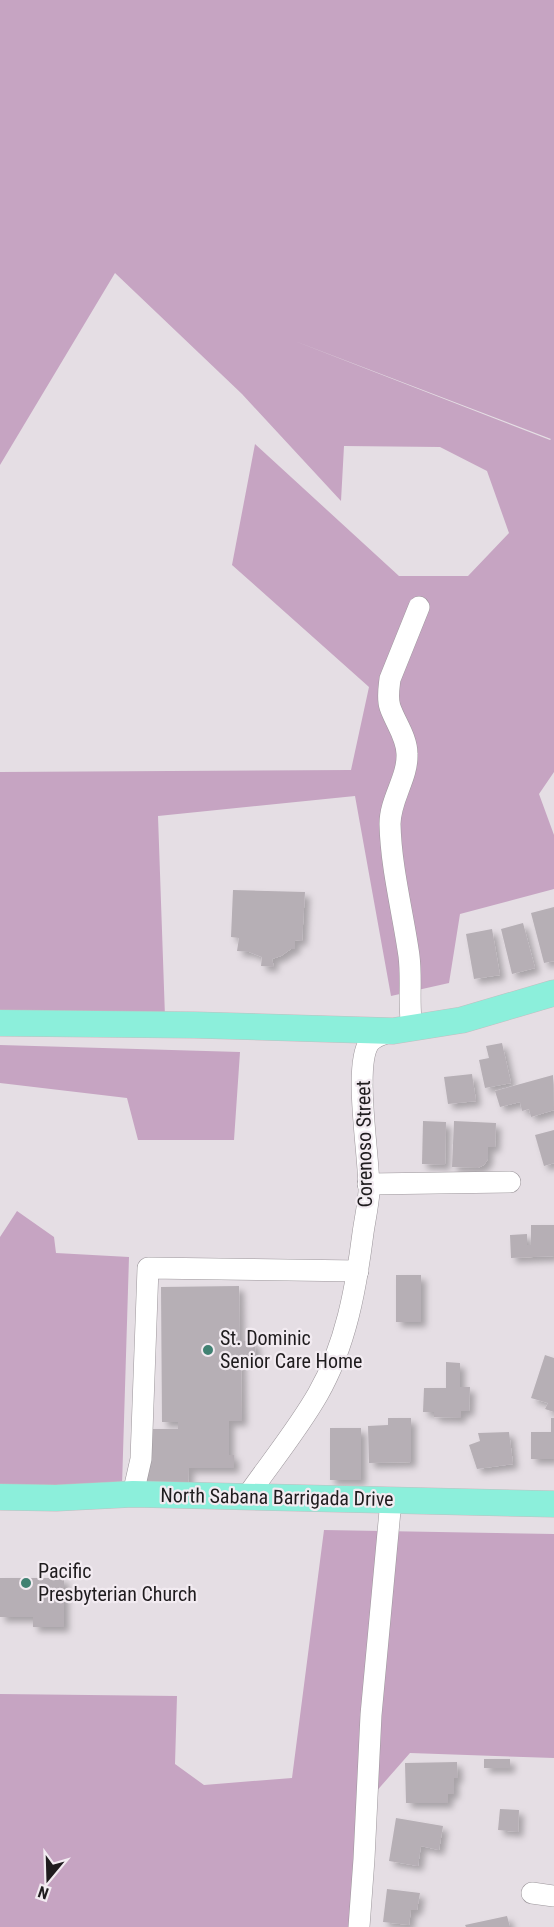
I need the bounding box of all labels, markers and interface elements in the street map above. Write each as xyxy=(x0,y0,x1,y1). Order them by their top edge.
street label: Corenoso Street xyxy=(351,1080,377,1208)
place label: St. Dominic Senior Care Home xyxy=(220,1326,362,1373)
marker: St. Dominic Senior Care Home xyxy=(201,1343,215,1357)
street label: North Sabana Barrigada Drive xyxy=(160,1483,394,1511)
place label: Pacific Presbyterian Church xyxy=(38,1559,197,1606)
marker: Pacific Presbyterian Church xyxy=(19,1576,33,1590)
north arrow xyxy=(18,1849,78,1909)
text: N xyxy=(36,1882,51,1903)

